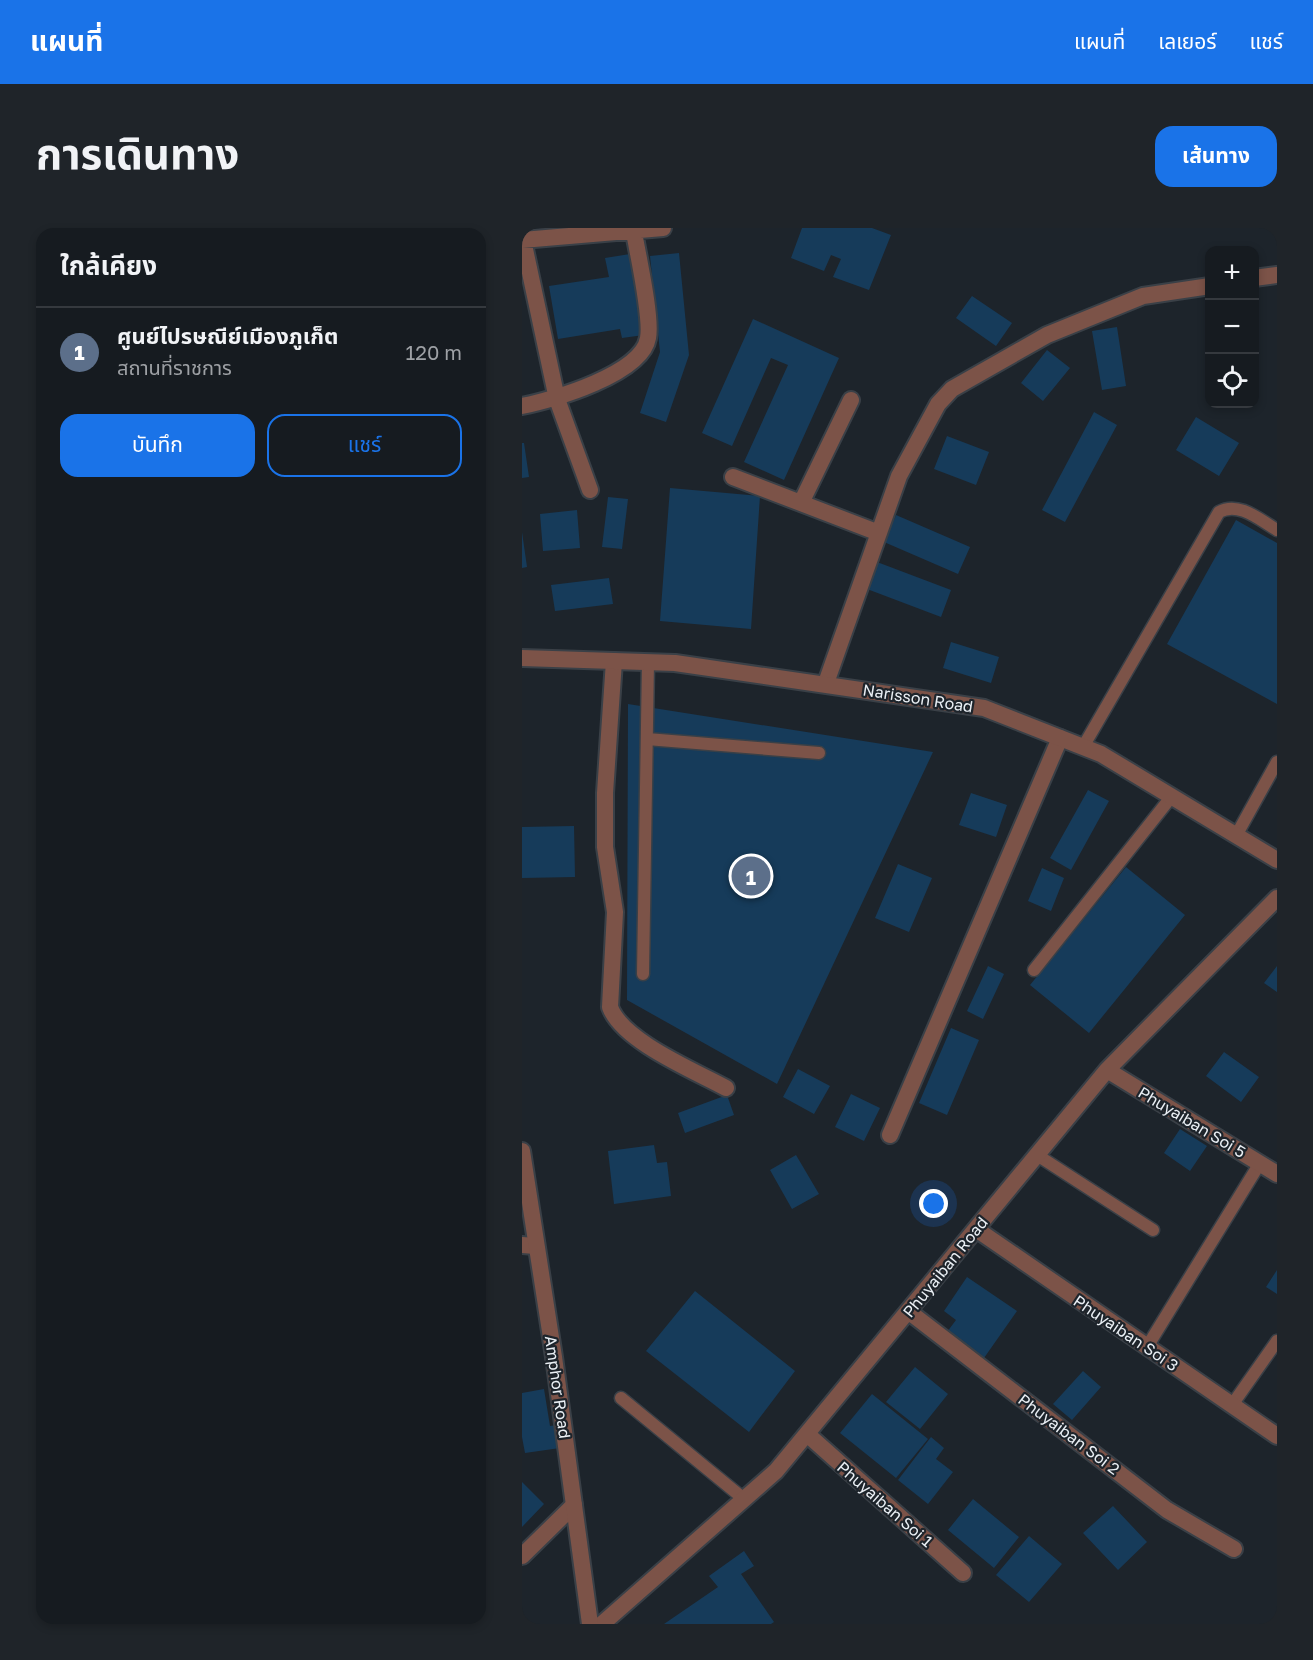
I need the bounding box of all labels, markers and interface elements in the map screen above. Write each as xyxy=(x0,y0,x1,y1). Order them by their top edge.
text: แผนที่ xyxy=(30,24,103,57)
text: แผนที่ xyxy=(1074,28,1125,54)
text: เลเยอร์ xyxy=(1158,28,1217,54)
text: แชร์ xyxy=(1250,28,1283,54)
button: เส้นทาง xyxy=(1155,126,1277,187)
text: การเดินทาง xyxy=(36,128,239,178)
map controls xyxy=(1205,246,1259,408)
button: + xyxy=(1205,246,1259,300)
text: ใกล้เคียง xyxy=(60,250,157,281)
button: − xyxy=(1205,300,1259,354)
text: ศูนย์ไปรษณีย์เมืองภูเก็ต xyxy=(117,322,338,349)
text: 1 xyxy=(74,340,85,364)
text: 120 m xyxy=(406,340,462,364)
button: locate xyxy=(1205,354,1259,408)
text: สถานที่ราชการ xyxy=(117,355,232,379)
button: บันทึก xyxy=(60,414,255,477)
button: แชร์ xyxy=(267,414,462,477)
street label: Narisson Road xyxy=(861,679,975,717)
pin: 1 xyxy=(732,854,770,898)
street label: Phuyaiban Soi 5 xyxy=(1135,1082,1249,1162)
your location xyxy=(919,1189,948,1218)
street label: Phuyaiban Road xyxy=(898,1213,992,1321)
street label: Phuyaiban Soi 3 xyxy=(1070,1291,1182,1375)
street label: Amphor Road xyxy=(541,1334,575,1440)
street label: Phuyaiban Soi 2 xyxy=(1014,1389,1124,1479)
street label: Phuyaiban Soi 1 xyxy=(833,1457,937,1551)

